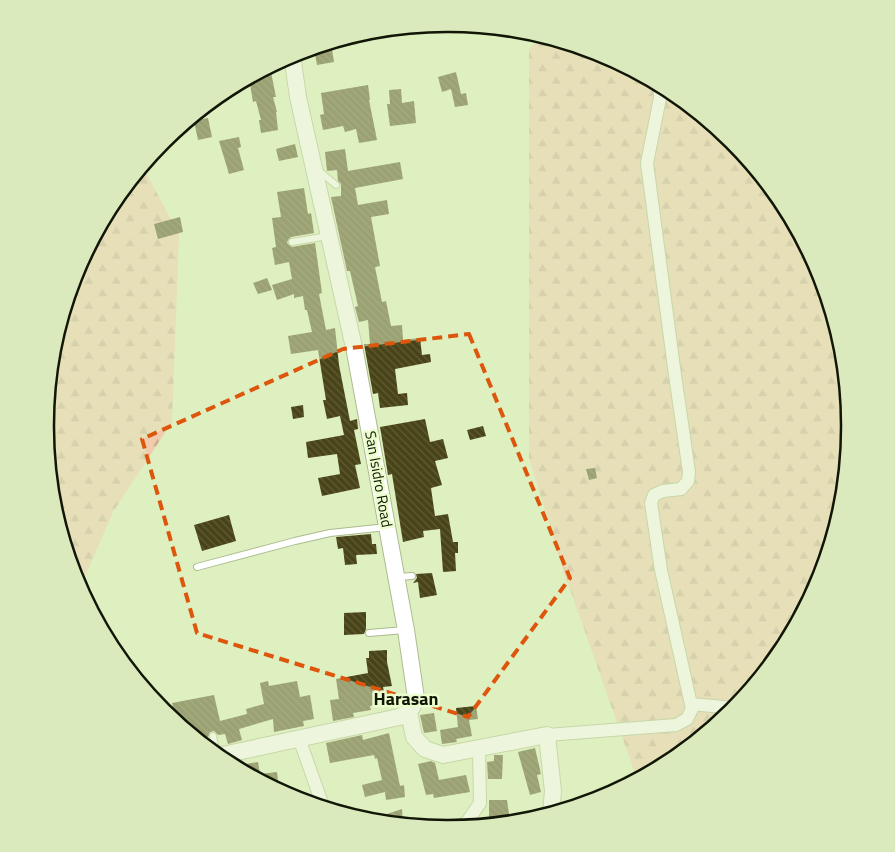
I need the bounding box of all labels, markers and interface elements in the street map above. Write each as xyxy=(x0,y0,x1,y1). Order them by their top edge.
street label: San Isidro Road xyxy=(359,429,399,529)
district label: Harasan xyxy=(374,685,438,712)

